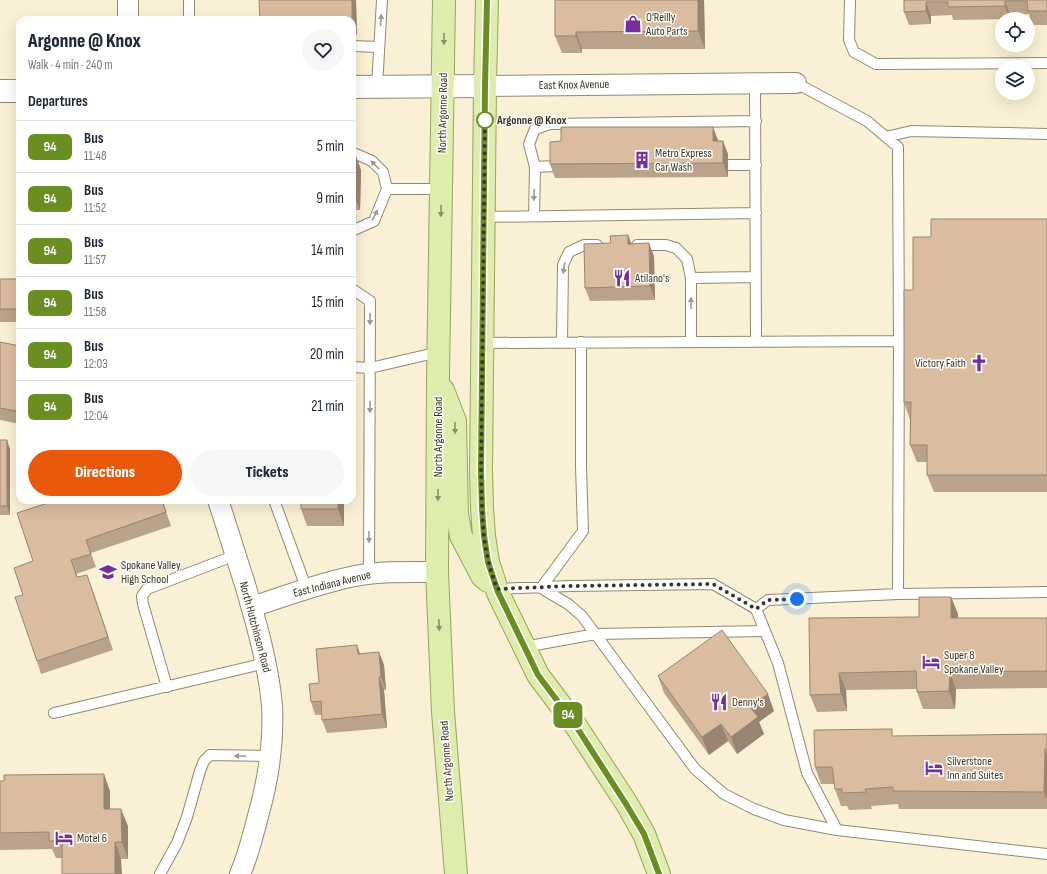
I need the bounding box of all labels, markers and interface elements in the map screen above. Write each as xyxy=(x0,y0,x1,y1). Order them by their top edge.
place label: O'Reilly Auto Parts xyxy=(645,10,688,39)
map controls xyxy=(995,12,1035,100)
button: locate xyxy=(995,12,1035,52)
one-way arrow xyxy=(377,14,384,26)
shop icon: O'Reilly Auto Parts xyxy=(623,14,643,34)
button: heart xyxy=(302,29,344,71)
text: Argonne @ Knox xyxy=(28,30,141,53)
one-way arrow xyxy=(441,33,447,46)
text: Walk · 4 min · 240 m xyxy=(28,57,113,73)
button: layers xyxy=(995,60,1035,100)
street label: North Argonne Road xyxy=(435,73,451,153)
street label: East Knox Avenue xyxy=(539,77,609,93)
text: Departures xyxy=(28,92,88,111)
marker: Argonne @ Knox xyxy=(476,111,494,129)
place label: Argonne @ Knox xyxy=(496,113,567,128)
text: Bus xyxy=(84,129,103,148)
text: 5 min xyxy=(317,137,344,156)
text: 94 xyxy=(43,138,57,155)
place label: Metro Express Car Wash xyxy=(655,146,712,175)
text: 11:48 xyxy=(84,148,107,164)
building icon: Metro Express Car Wash xyxy=(632,150,652,170)
one-way arrow xyxy=(371,160,380,170)
text: Bus xyxy=(84,181,103,200)
text: 9 min xyxy=(316,189,344,208)
one-way arrow xyxy=(531,189,538,201)
text: 94 xyxy=(43,190,57,207)
text: 11:52 xyxy=(84,200,106,216)
one-way arrow xyxy=(438,205,444,218)
one-way arrow xyxy=(372,209,378,221)
text: Bus xyxy=(84,233,103,252)
text: 14 min xyxy=(311,241,344,260)
text: 94 xyxy=(43,242,57,259)
text: 11:57 xyxy=(84,252,106,268)
one-way arrow xyxy=(561,262,567,274)
restaurant icon: Atilano's xyxy=(612,268,632,288)
place label: Atilano's xyxy=(634,271,669,286)
text: Bus xyxy=(84,285,103,304)
text: 15 min xyxy=(312,293,344,312)
text: 94 xyxy=(43,294,57,311)
one-way arrow xyxy=(688,296,694,309)
text: 11:58 xyxy=(84,304,106,320)
one-way arrow xyxy=(367,313,373,326)
text: Bus xyxy=(84,337,103,356)
text: 20 min xyxy=(310,345,344,364)
text: 94 xyxy=(43,346,57,363)
church icon: Victory Faith xyxy=(969,353,989,373)
text: 12:03 xyxy=(84,356,108,372)
place label: Victory Faith xyxy=(915,356,966,371)
text: Bus xyxy=(84,389,103,408)
text: 21 min xyxy=(311,397,344,416)
street label: North Argonne Road xyxy=(431,397,446,477)
text: 94 xyxy=(43,398,57,415)
one-way arrow xyxy=(367,401,373,414)
text: 12:04 xyxy=(84,408,108,424)
one-way arrow xyxy=(451,422,458,434)
button: Directions xyxy=(28,450,182,496)
button: Tickets xyxy=(190,450,344,496)
one-way arrow xyxy=(435,489,441,502)
one-way arrow xyxy=(366,531,372,544)
place label: Spokane Valley High School xyxy=(121,558,181,587)
school or university icon: Spokane Valley High School xyxy=(98,562,118,582)
street label: East Indiana Avenue xyxy=(292,567,373,601)
street label: North Hutchinson Road xyxy=(236,580,274,674)
your location xyxy=(787,589,807,609)
one-way arrow xyxy=(436,619,443,631)
place label: Super 8 Spokane Valley xyxy=(944,648,1004,677)
hotel icon: Super 8 Spokane Valley xyxy=(921,652,941,672)
restaurant icon: Denny's xyxy=(709,692,729,712)
place label: Denny's xyxy=(732,695,764,710)
line badge: 94 xyxy=(550,702,586,728)
text: 94 xyxy=(561,706,575,723)
street label: North Argonne Road xyxy=(437,720,457,802)
one-way arrow xyxy=(234,752,246,759)
place label: Silverstone Inn and Suites xyxy=(947,754,1003,783)
hotel icon: Silverstone Inn and Suites xyxy=(924,758,944,778)
hotel icon: Motel 6 xyxy=(54,828,74,848)
place label: Motel 6 xyxy=(77,831,107,846)

